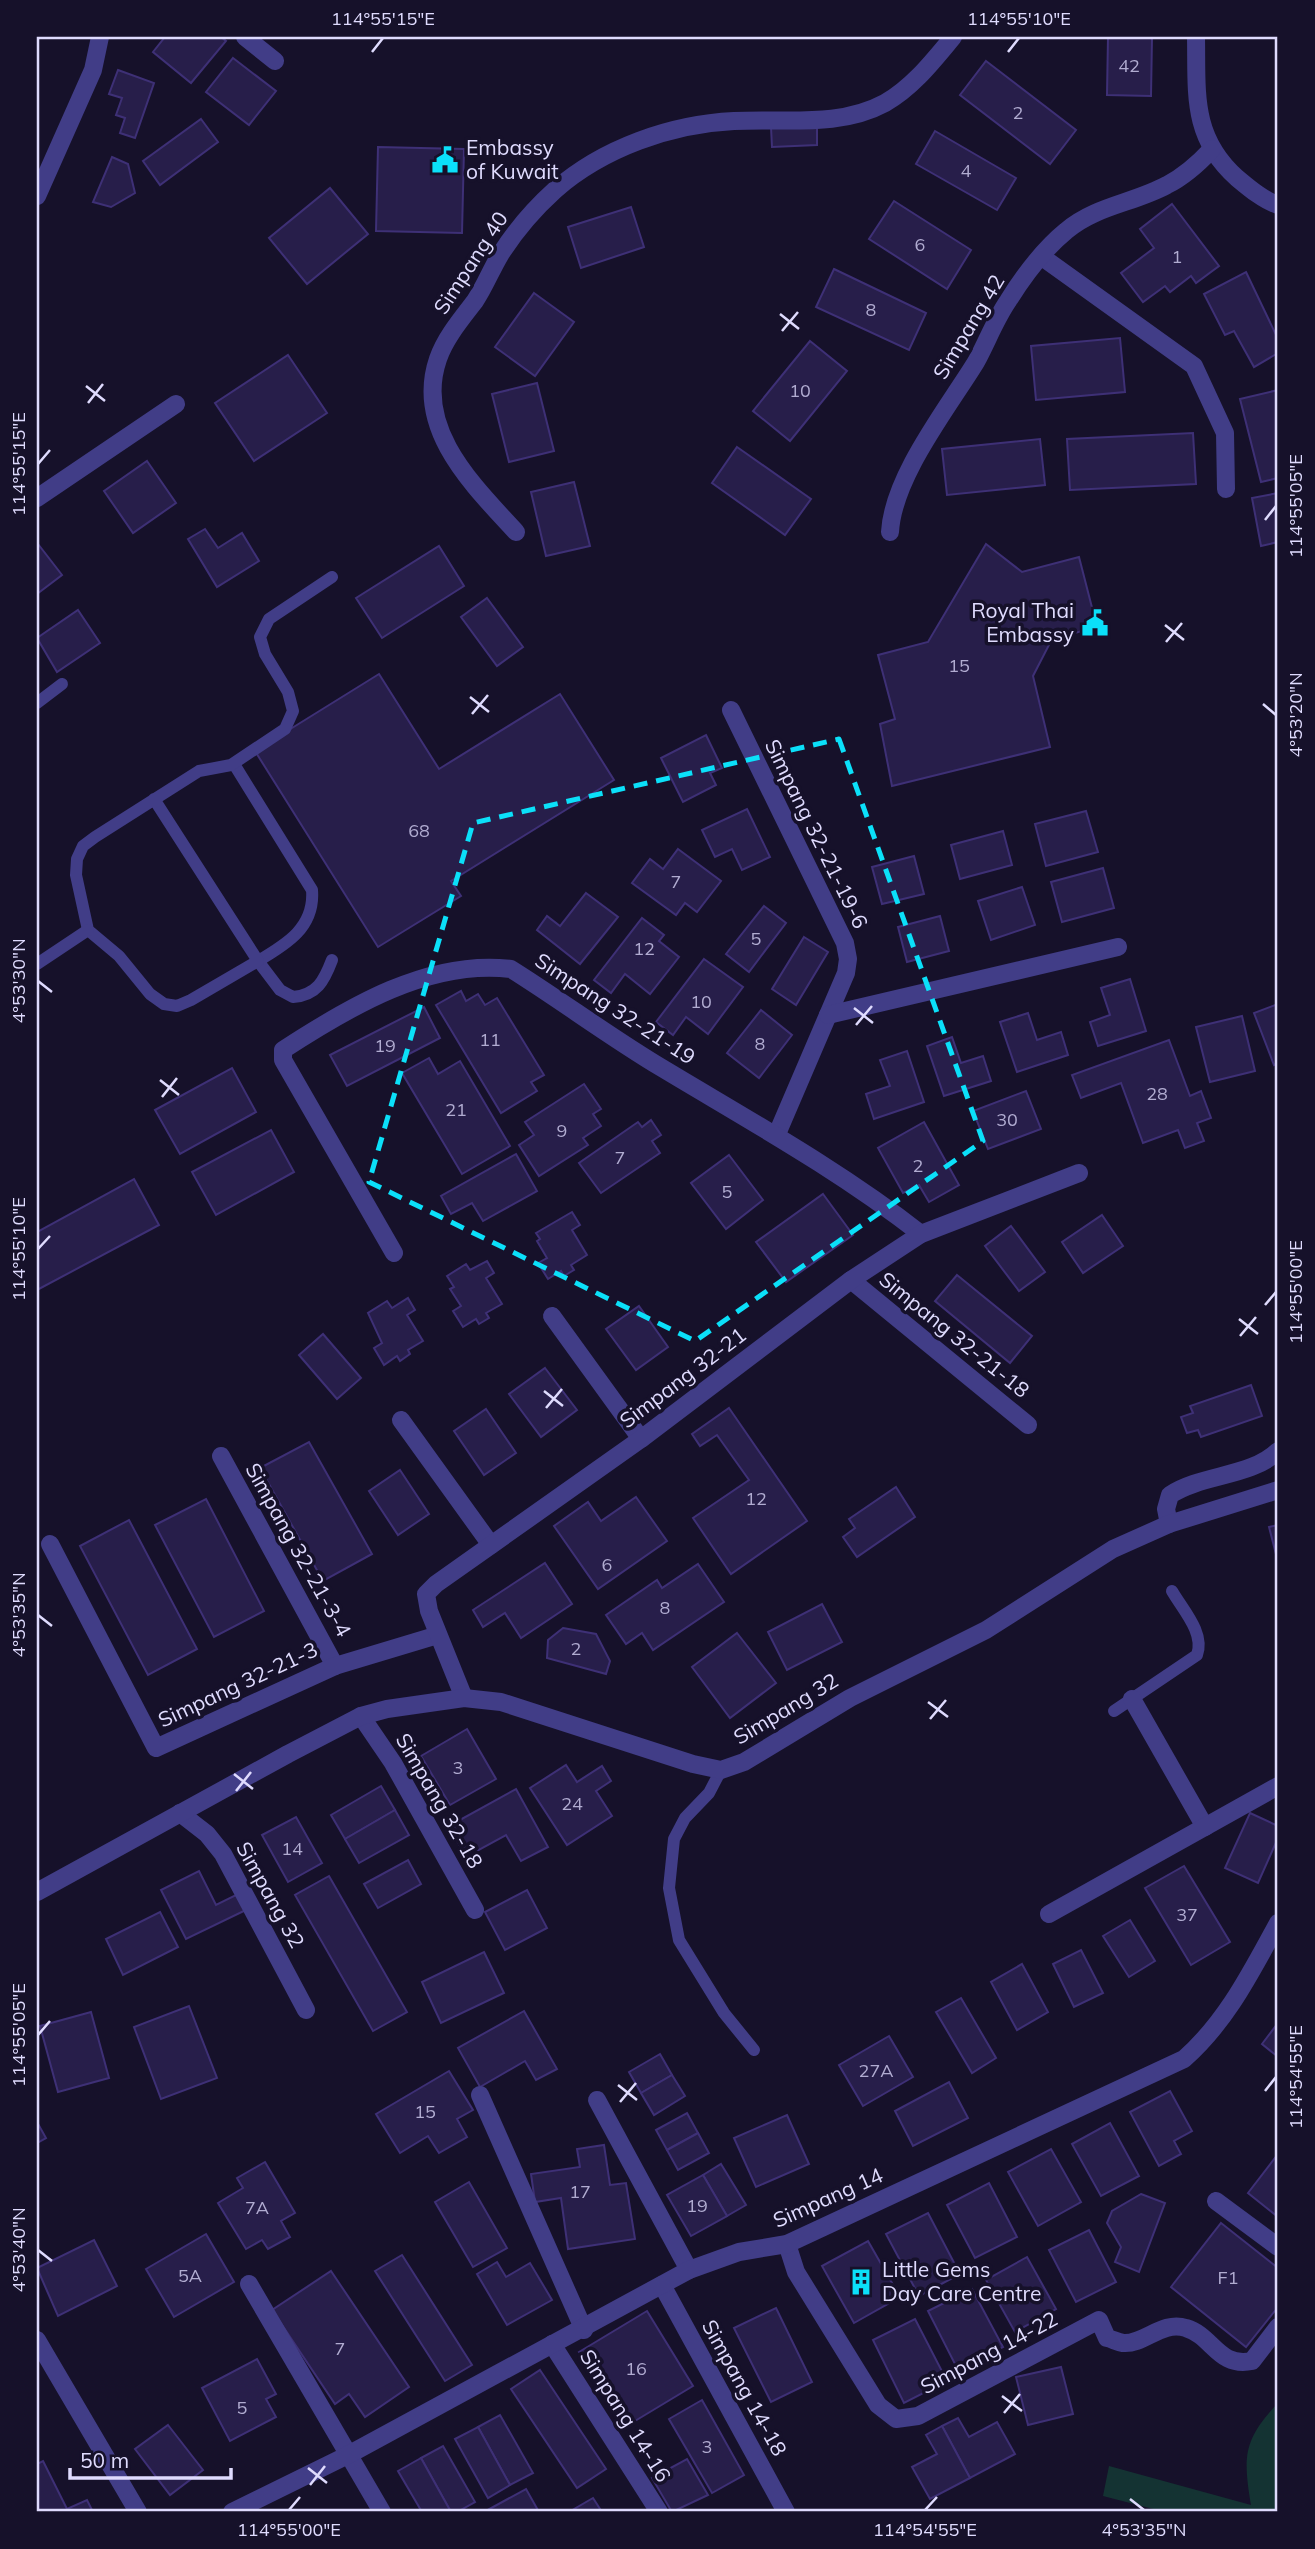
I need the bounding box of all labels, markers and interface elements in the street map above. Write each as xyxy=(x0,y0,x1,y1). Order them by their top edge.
text: 114°55'15"E xyxy=(331,7,435,30)
text: 114°55'10"E xyxy=(967,7,1071,30)
house number: 42 xyxy=(1118,54,1140,77)
house number: 2 xyxy=(1013,101,1023,124)
place label: Embassy of Kuwait xyxy=(466,134,559,184)
public building icon: Embassy of Kuwait xyxy=(430,145,460,175)
house number: 4 xyxy=(961,159,972,182)
street label: Simpang 40 xyxy=(427,206,513,319)
house number: 6 xyxy=(915,233,925,256)
house number: 1 xyxy=(1172,245,1182,268)
street label: Simpang 42 xyxy=(927,269,1010,383)
house number: 8 xyxy=(866,298,876,321)
house number: 10 xyxy=(789,379,811,402)
text: 114°55'15"E xyxy=(7,412,30,516)
text: 114°55'05"E xyxy=(1284,454,1307,558)
place label: Royal Thai Embassy xyxy=(971,597,1074,647)
public building icon: Royal Thai Embassy xyxy=(1080,608,1110,638)
house number: 15 xyxy=(948,654,970,677)
text: 4°53'20"N xyxy=(1284,672,1307,758)
street label: Simpang 32-21-19-6 xyxy=(760,735,874,932)
house number: 68 xyxy=(408,819,430,842)
house number: 7 xyxy=(671,870,681,893)
house number: 5 xyxy=(751,927,762,950)
house number: 12 xyxy=(633,937,655,960)
text: 4°53'30"N xyxy=(7,938,30,1024)
street label: Simpang 32-21-19 xyxy=(531,947,701,1070)
house number: 10 xyxy=(690,990,712,1013)
house number: 11 xyxy=(479,1028,501,1051)
house number: 8 xyxy=(755,1032,765,1055)
house number: 19 xyxy=(374,1034,396,1057)
house number: 28 xyxy=(1146,1082,1168,1105)
house number: 21 xyxy=(445,1098,467,1121)
house number: 30 xyxy=(996,1108,1018,1131)
house number: 9 xyxy=(557,1119,567,1142)
house number: 7 xyxy=(615,1146,625,1169)
house number: 2 xyxy=(913,1154,923,1177)
house number: 5 xyxy=(722,1180,733,1203)
text: 114°55'10"E xyxy=(7,1197,30,1301)
text: 114°55'00"E xyxy=(1284,1240,1307,1344)
street label: Simpang 32-21-18 xyxy=(874,1266,1035,1403)
street label: Simpang 32-21 xyxy=(614,1321,751,1433)
street label: Simpang 32-21-3-4 xyxy=(240,1458,358,1641)
house number: 12 xyxy=(745,1487,767,1510)
house number: 6 xyxy=(602,1553,612,1576)
text: 4°53'35"N xyxy=(7,1572,30,1658)
house number: 8 xyxy=(660,1596,670,1619)
street label: Simpang 32-21-3 xyxy=(154,1636,322,1732)
house number: 2 xyxy=(571,1637,581,1660)
street label: Simpang 32 xyxy=(728,1667,842,1750)
street label: Simpang 32-18 xyxy=(391,1728,489,1873)
house number: 3 xyxy=(453,1756,463,1779)
house number: 24 xyxy=(561,1792,583,1815)
street label: Simpang 32 xyxy=(231,1837,311,1952)
house number: 14 xyxy=(281,1837,303,1860)
house number: 37 xyxy=(1176,1903,1198,1926)
text: 114°55'05"E xyxy=(7,1983,30,2087)
text: 114°54'55"E xyxy=(1284,2025,1307,2129)
house number: 27A xyxy=(859,2059,893,2082)
house number: 15 xyxy=(414,2100,436,2123)
street label: Simpang 14 xyxy=(769,2161,887,2233)
house number: 17 xyxy=(569,2180,591,2203)
house number: 19 xyxy=(686,2194,708,2217)
house number: 7A xyxy=(245,2196,269,2219)
text: 4°53'40"N xyxy=(7,2207,30,2293)
place label: Little Gems Day Care Centre xyxy=(882,2256,1041,2306)
house number: 5A xyxy=(178,2264,202,2287)
house number: F1 xyxy=(1218,2266,1238,2289)
building icon: Little Gems Day Care Centre xyxy=(846,2267,876,2297)
street label: Simpang 14-22 xyxy=(916,2305,1062,2399)
street label: Simpang 14-18 xyxy=(697,2315,793,2460)
house number: 7 xyxy=(335,2337,345,2360)
street label: Simpang 14-16 xyxy=(575,2344,677,2487)
house number: 16 xyxy=(625,2357,647,2380)
house number: 5 xyxy=(237,2396,248,2419)
house number: 3 xyxy=(702,2435,712,2458)
scale bar xyxy=(70,2437,231,2481)
text: 50 m xyxy=(80,2447,129,2473)
text: 114°55'00"E xyxy=(237,2518,341,2541)
text: 114°54'55"E xyxy=(873,2518,977,2541)
text: 4°53'35"N xyxy=(1101,2518,1187,2541)

